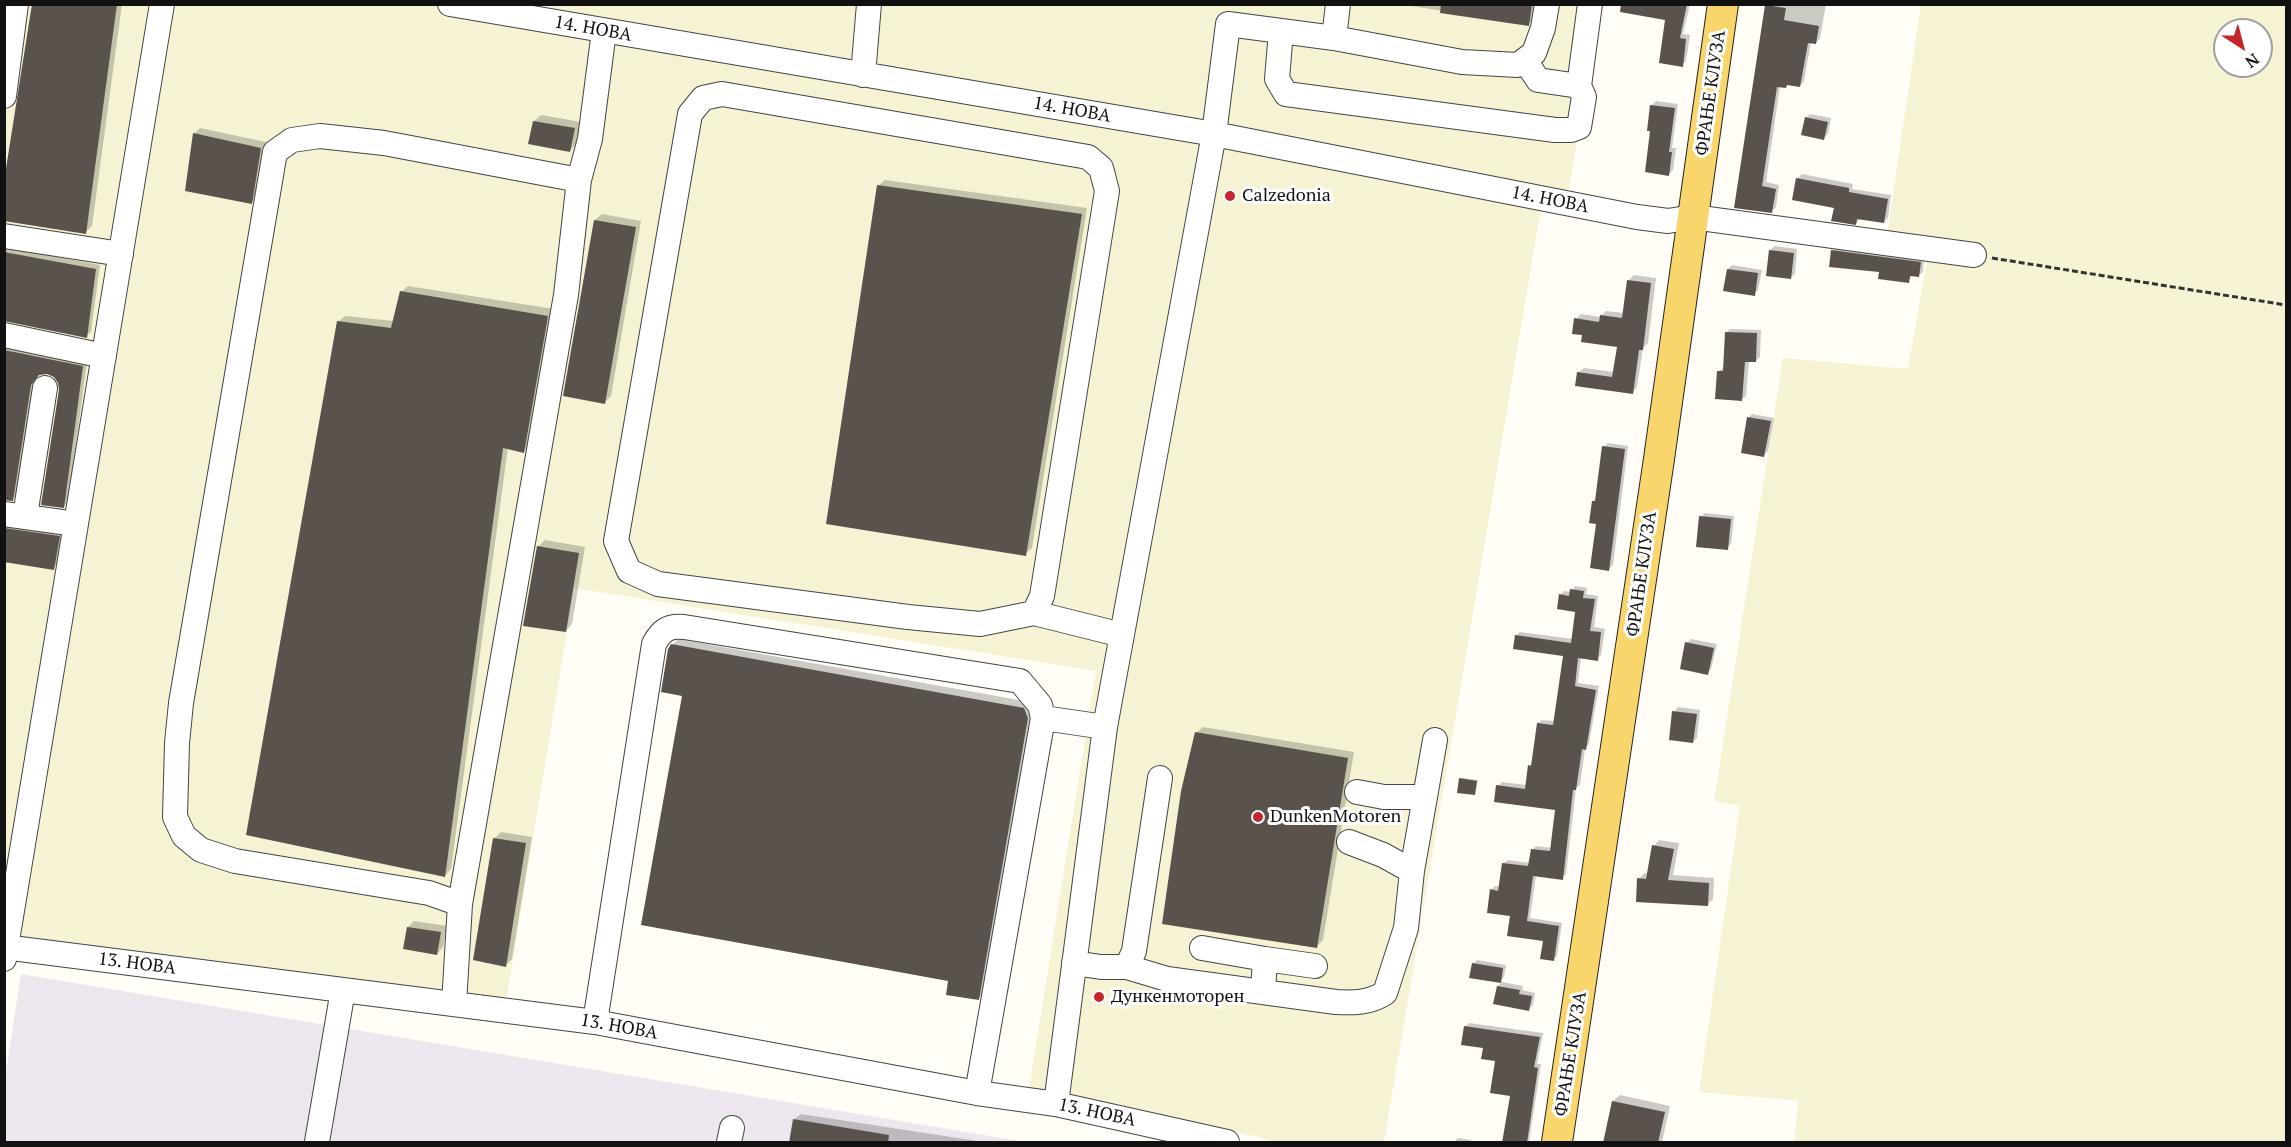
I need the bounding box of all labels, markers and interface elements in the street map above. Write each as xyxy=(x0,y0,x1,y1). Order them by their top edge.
street label: 14. НОВА xyxy=(553,12,633,46)
north arrow xyxy=(2213,18,2273,78)
street label: ФРАЊЕ КЛУЗА xyxy=(1692,29,1730,157)
text: N xyxy=(2241,48,2264,73)
street label: 14. НОВА xyxy=(1032,93,1112,127)
street label: 14. НОВА xyxy=(1509,182,1591,218)
place label: Calzedonia xyxy=(1242,185,1331,207)
marker: Calzedonia xyxy=(1223,189,1237,203)
street label: ФРАЊЕ КЛУЗА xyxy=(1623,510,1661,638)
place label: DunkenMotoren xyxy=(1270,806,1401,828)
marker: DunkenMotoren xyxy=(1251,810,1265,824)
street label: 13. НОВА xyxy=(97,949,177,979)
place label: Дункенмоторен xyxy=(1111,986,1245,1008)
marker: Дункенмоторен xyxy=(1092,990,1106,1004)
street label: ФРАЊЕ КЛУЗА xyxy=(1550,990,1592,1118)
street label: 13. НОВА xyxy=(579,1010,659,1044)
street label: 13. НОВА xyxy=(1056,1094,1138,1132)

